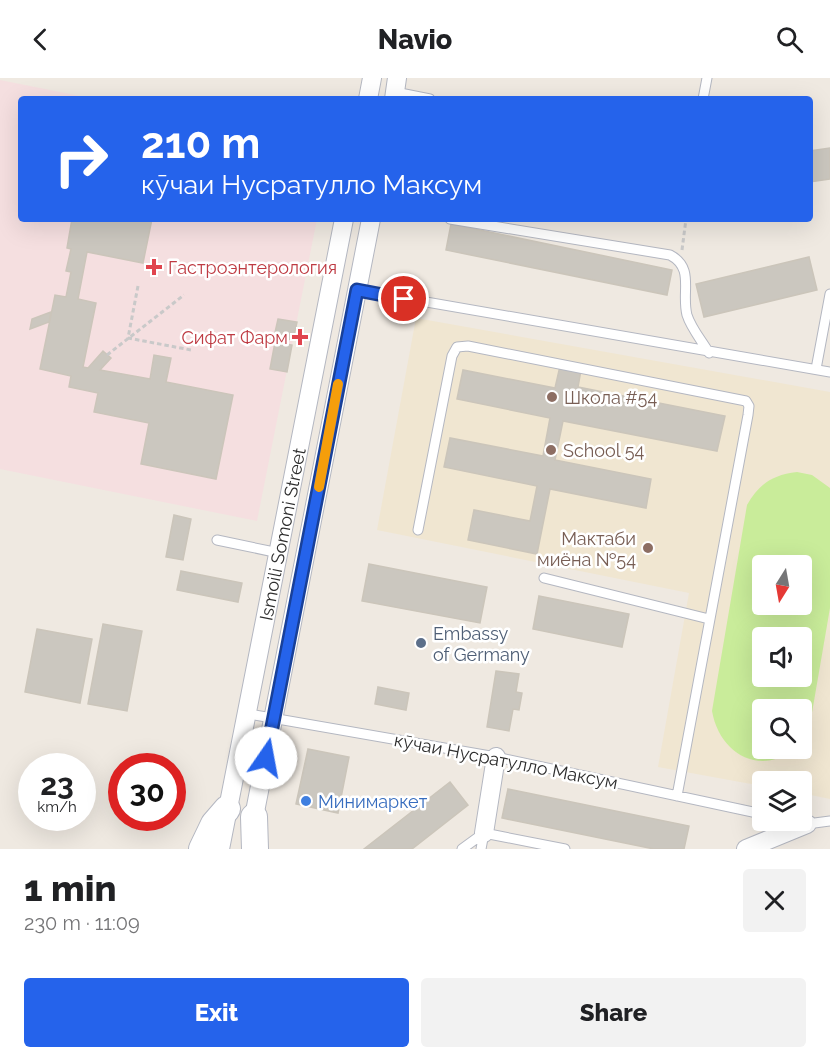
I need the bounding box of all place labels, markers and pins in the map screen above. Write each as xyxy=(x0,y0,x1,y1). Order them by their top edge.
place label: Гастроэнтерология xyxy=(168,257,337,278)
marker: Гастроэнтерология xyxy=(145,258,163,276)
pin xyxy=(378,273,429,324)
place label: Сифат Фарм xyxy=(182,327,288,348)
marker: Сифат Фарм xyxy=(293,330,307,344)
place label: Школа #54 xyxy=(564,387,657,408)
marker: Школа #54 xyxy=(545,390,559,404)
place label: School 54 xyxy=(563,440,644,461)
marker: School 54 xyxy=(544,443,558,457)
place label: Мактаби миёна №54 xyxy=(537,528,636,570)
marker: Мактаби миёна №54 xyxy=(641,541,655,555)
place label: Embassy of Germany xyxy=(433,623,530,665)
marker: Embassy of Germany xyxy=(414,636,428,650)
place label: Минимаркет xyxy=(318,791,428,812)
marker: Минимаркет xyxy=(299,794,313,808)

